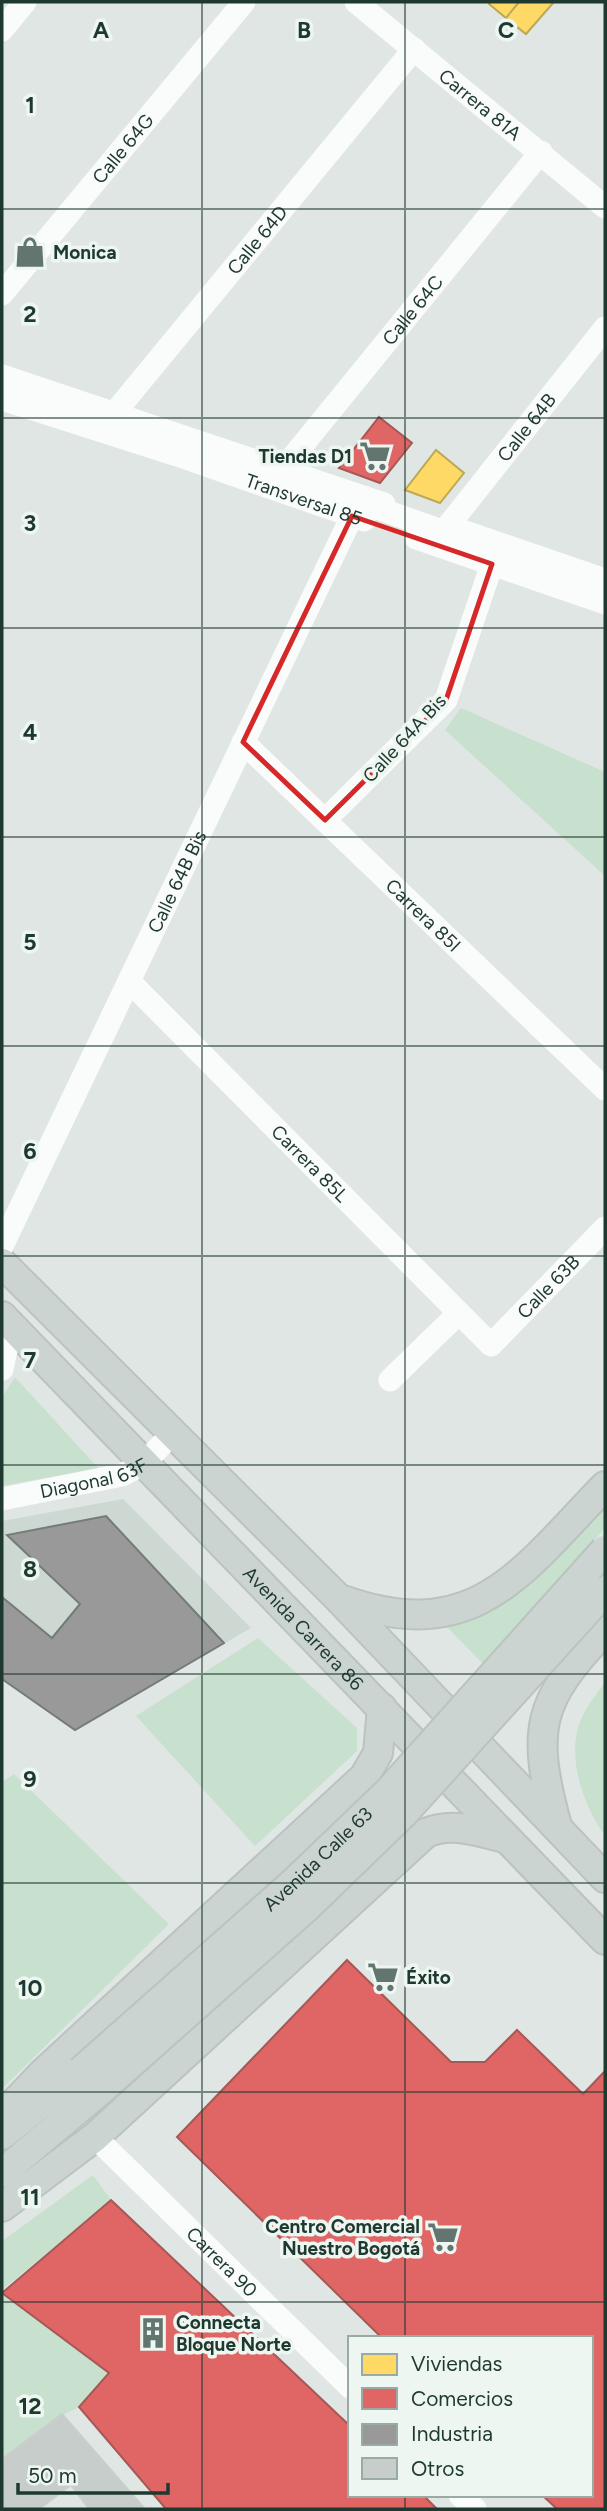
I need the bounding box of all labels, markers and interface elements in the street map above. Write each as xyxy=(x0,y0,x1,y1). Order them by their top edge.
text: A xyxy=(93,16,110,44)
text: B xyxy=(297,16,311,44)
text: C xyxy=(498,16,515,44)
street label: Carrera 81A xyxy=(434,64,526,145)
text: 1 xyxy=(25,91,35,119)
street label: Calle 64G xyxy=(87,109,159,188)
street label: Calle 64D xyxy=(222,201,292,279)
shop icon: Monica xyxy=(13,235,47,269)
place label: Monica xyxy=(53,241,117,264)
street label: Calle 64C xyxy=(378,271,448,350)
text: 2 xyxy=(23,300,37,328)
street label: Calle 64B xyxy=(492,389,561,466)
supermarket icon: Tiendas D1 xyxy=(358,439,392,473)
place label: Tiendas D1 xyxy=(258,445,352,468)
street label: Transversal 85 xyxy=(242,469,365,530)
text: 3 xyxy=(24,509,36,537)
street label: Calle 64A Bis xyxy=(358,690,451,787)
text: 4 xyxy=(23,718,37,746)
street label: Calle 64B Bis xyxy=(143,827,211,937)
street label: Carrera 85I xyxy=(381,874,465,957)
text: 5 xyxy=(23,928,37,956)
street label: Carrera 85L xyxy=(266,1120,353,1207)
text: 6 xyxy=(23,1137,37,1165)
street label: Calle 63B xyxy=(512,1250,584,1323)
text: 7 xyxy=(24,1346,37,1374)
street label: Diagonal 63F xyxy=(38,1453,151,1503)
text: 8 xyxy=(23,1555,37,1583)
street label: Avenida Carrera 86 xyxy=(238,1562,368,1695)
text: 9 xyxy=(23,1765,37,1793)
street label: Avenida Calle 63 xyxy=(259,1802,377,1916)
supermarket icon: Éxito xyxy=(366,1960,400,1994)
place label: Éxito xyxy=(406,1966,451,1989)
text: 10 xyxy=(18,1974,42,2002)
text: 11 xyxy=(20,2183,40,2211)
place label: Centro Comercial Nuestro Bogotá xyxy=(265,2215,420,2260)
supermarket icon: Centro Comercial Nuestro Bogotá xyxy=(426,2220,460,2254)
street label: Carrera 90 xyxy=(181,2222,262,2302)
place label: Connecta Bloque Norte xyxy=(176,2311,292,2356)
building icon: Connecta Bloque Norte xyxy=(136,2316,170,2350)
legend xyxy=(348,2336,593,2497)
text: Viviendas xyxy=(411,2351,502,2376)
text: Comercios xyxy=(411,2386,513,2411)
text: 12 xyxy=(18,2392,42,2420)
text: Industria xyxy=(411,2421,493,2446)
scale bar xyxy=(18,2452,168,2496)
text: Otros xyxy=(411,2456,464,2481)
text: 50 m xyxy=(28,2463,77,2488)

